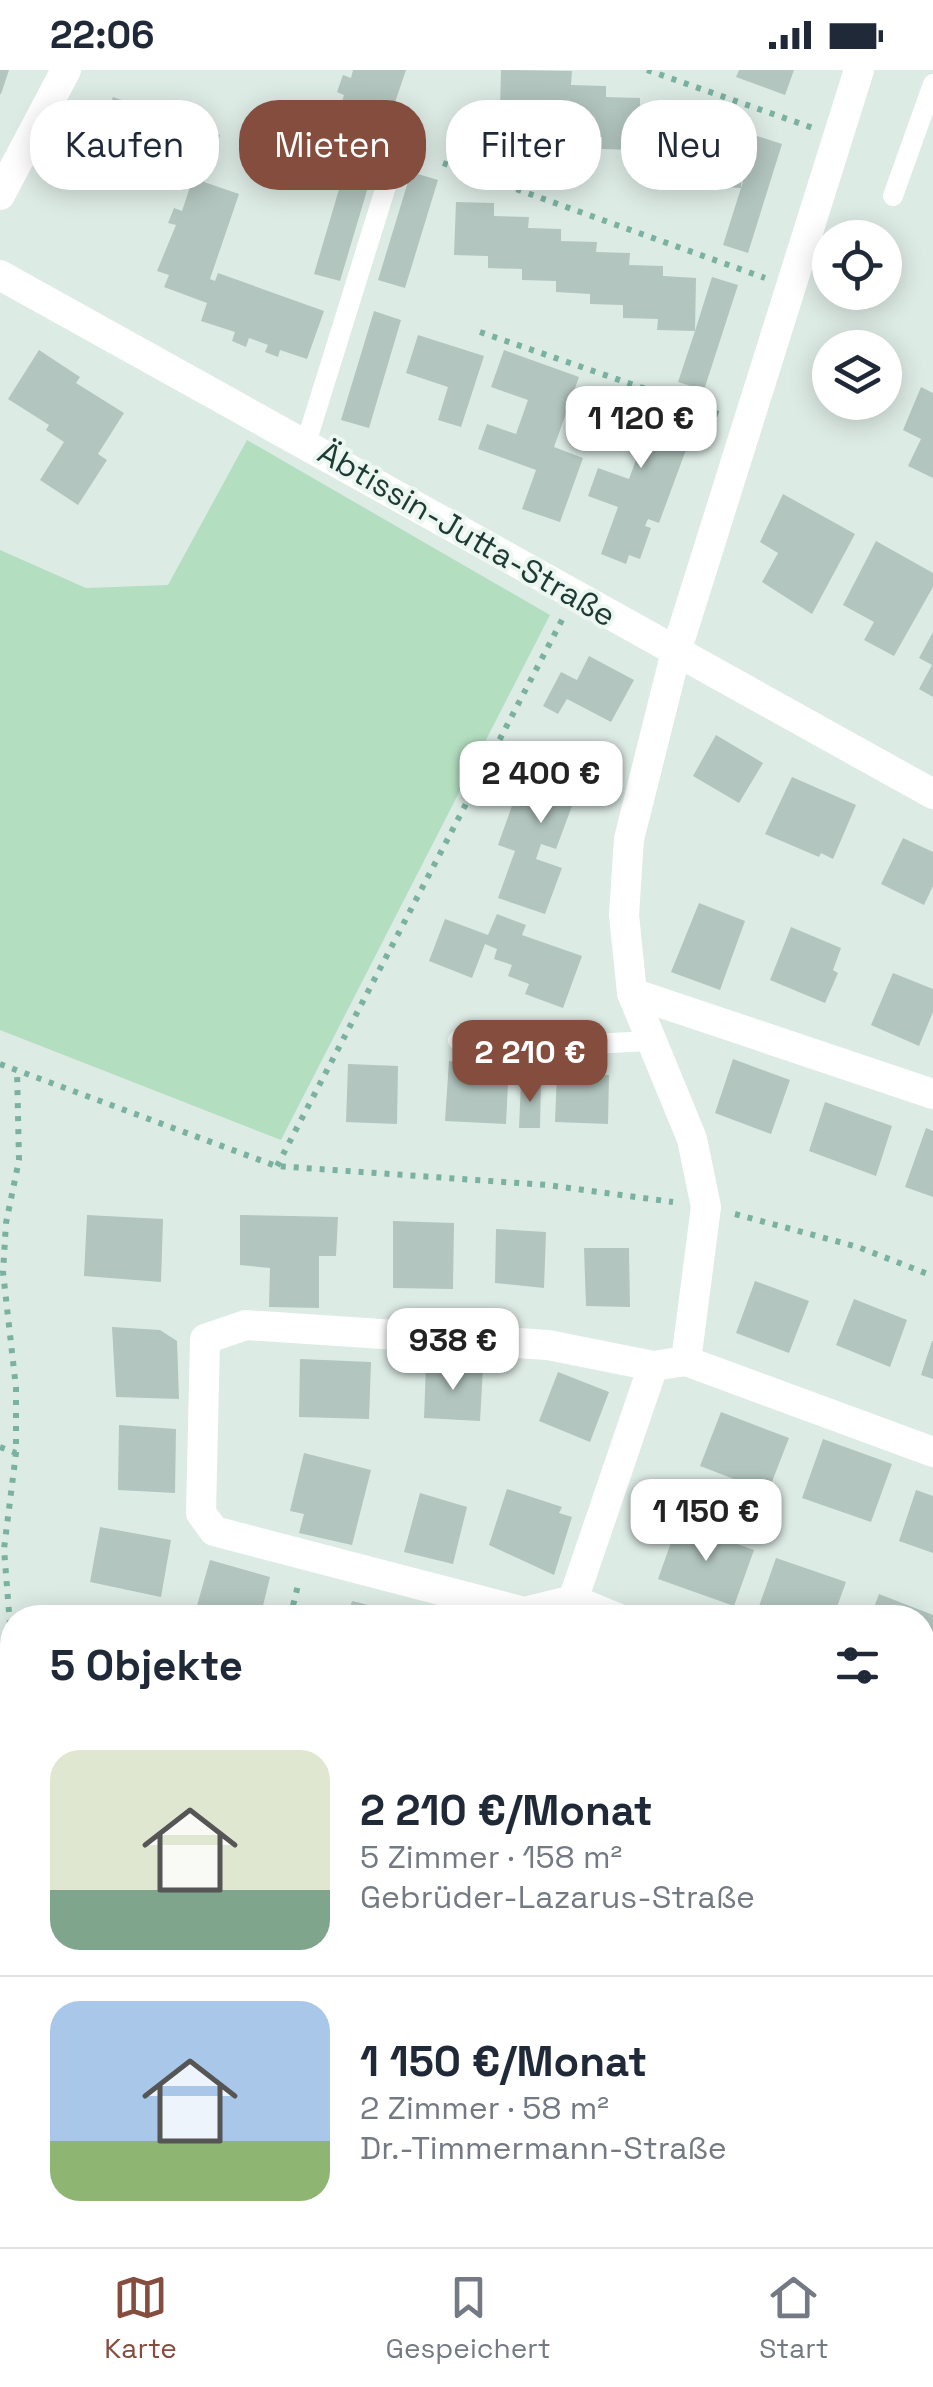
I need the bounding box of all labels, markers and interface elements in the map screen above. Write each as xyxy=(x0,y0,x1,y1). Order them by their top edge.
text: 22:06 xyxy=(50,11,155,59)
chip: Kaufen xyxy=(30,100,219,190)
chip: Mieten xyxy=(239,100,426,190)
chip: Filter xyxy=(446,100,601,190)
chip: Neu xyxy=(621,100,757,190)
map controls xyxy=(812,220,902,420)
button: locate xyxy=(812,220,902,310)
button: layers xyxy=(812,330,902,420)
pin: 1 120 € xyxy=(549,386,733,471)
text: 1 120 € xyxy=(588,398,694,438)
street label: Äbtissin-Jutta-Straße xyxy=(311,432,623,636)
pin: 2 400 € xyxy=(449,741,633,826)
text: 2 400 € xyxy=(482,753,600,793)
pin: 2 210 € xyxy=(438,1020,622,1105)
text: 2 210 € xyxy=(474,1032,586,1072)
pin: 938 € xyxy=(383,1308,523,1393)
text: 938 € xyxy=(409,1320,497,1360)
pin: 1 150 € xyxy=(614,1479,798,1564)
text: 1 150 € xyxy=(653,1491,759,1531)
icon: filters xyxy=(830,1638,885,1693)
text: 5 Objekte xyxy=(50,1639,243,1692)
text: 2 210 €/Monat xyxy=(360,1784,653,1837)
icon: home xyxy=(130,1790,250,1910)
text: 5 Zimmer · 158 m² xyxy=(360,1837,622,1877)
text: Gebrüder-Lazarus-Straße xyxy=(360,1877,755,1917)
text: 1 150 €/Monat xyxy=(360,2035,647,2088)
icon: home xyxy=(130,2041,250,2161)
text: 2 Zimmer · 58 m² xyxy=(360,2088,609,2128)
text: Dr.-Timmermann-Straße xyxy=(360,2128,727,2168)
tab: Karte xyxy=(104,2270,177,2366)
tab: Gespeichert xyxy=(385,2270,551,2366)
tab: Start xyxy=(759,2270,829,2366)

